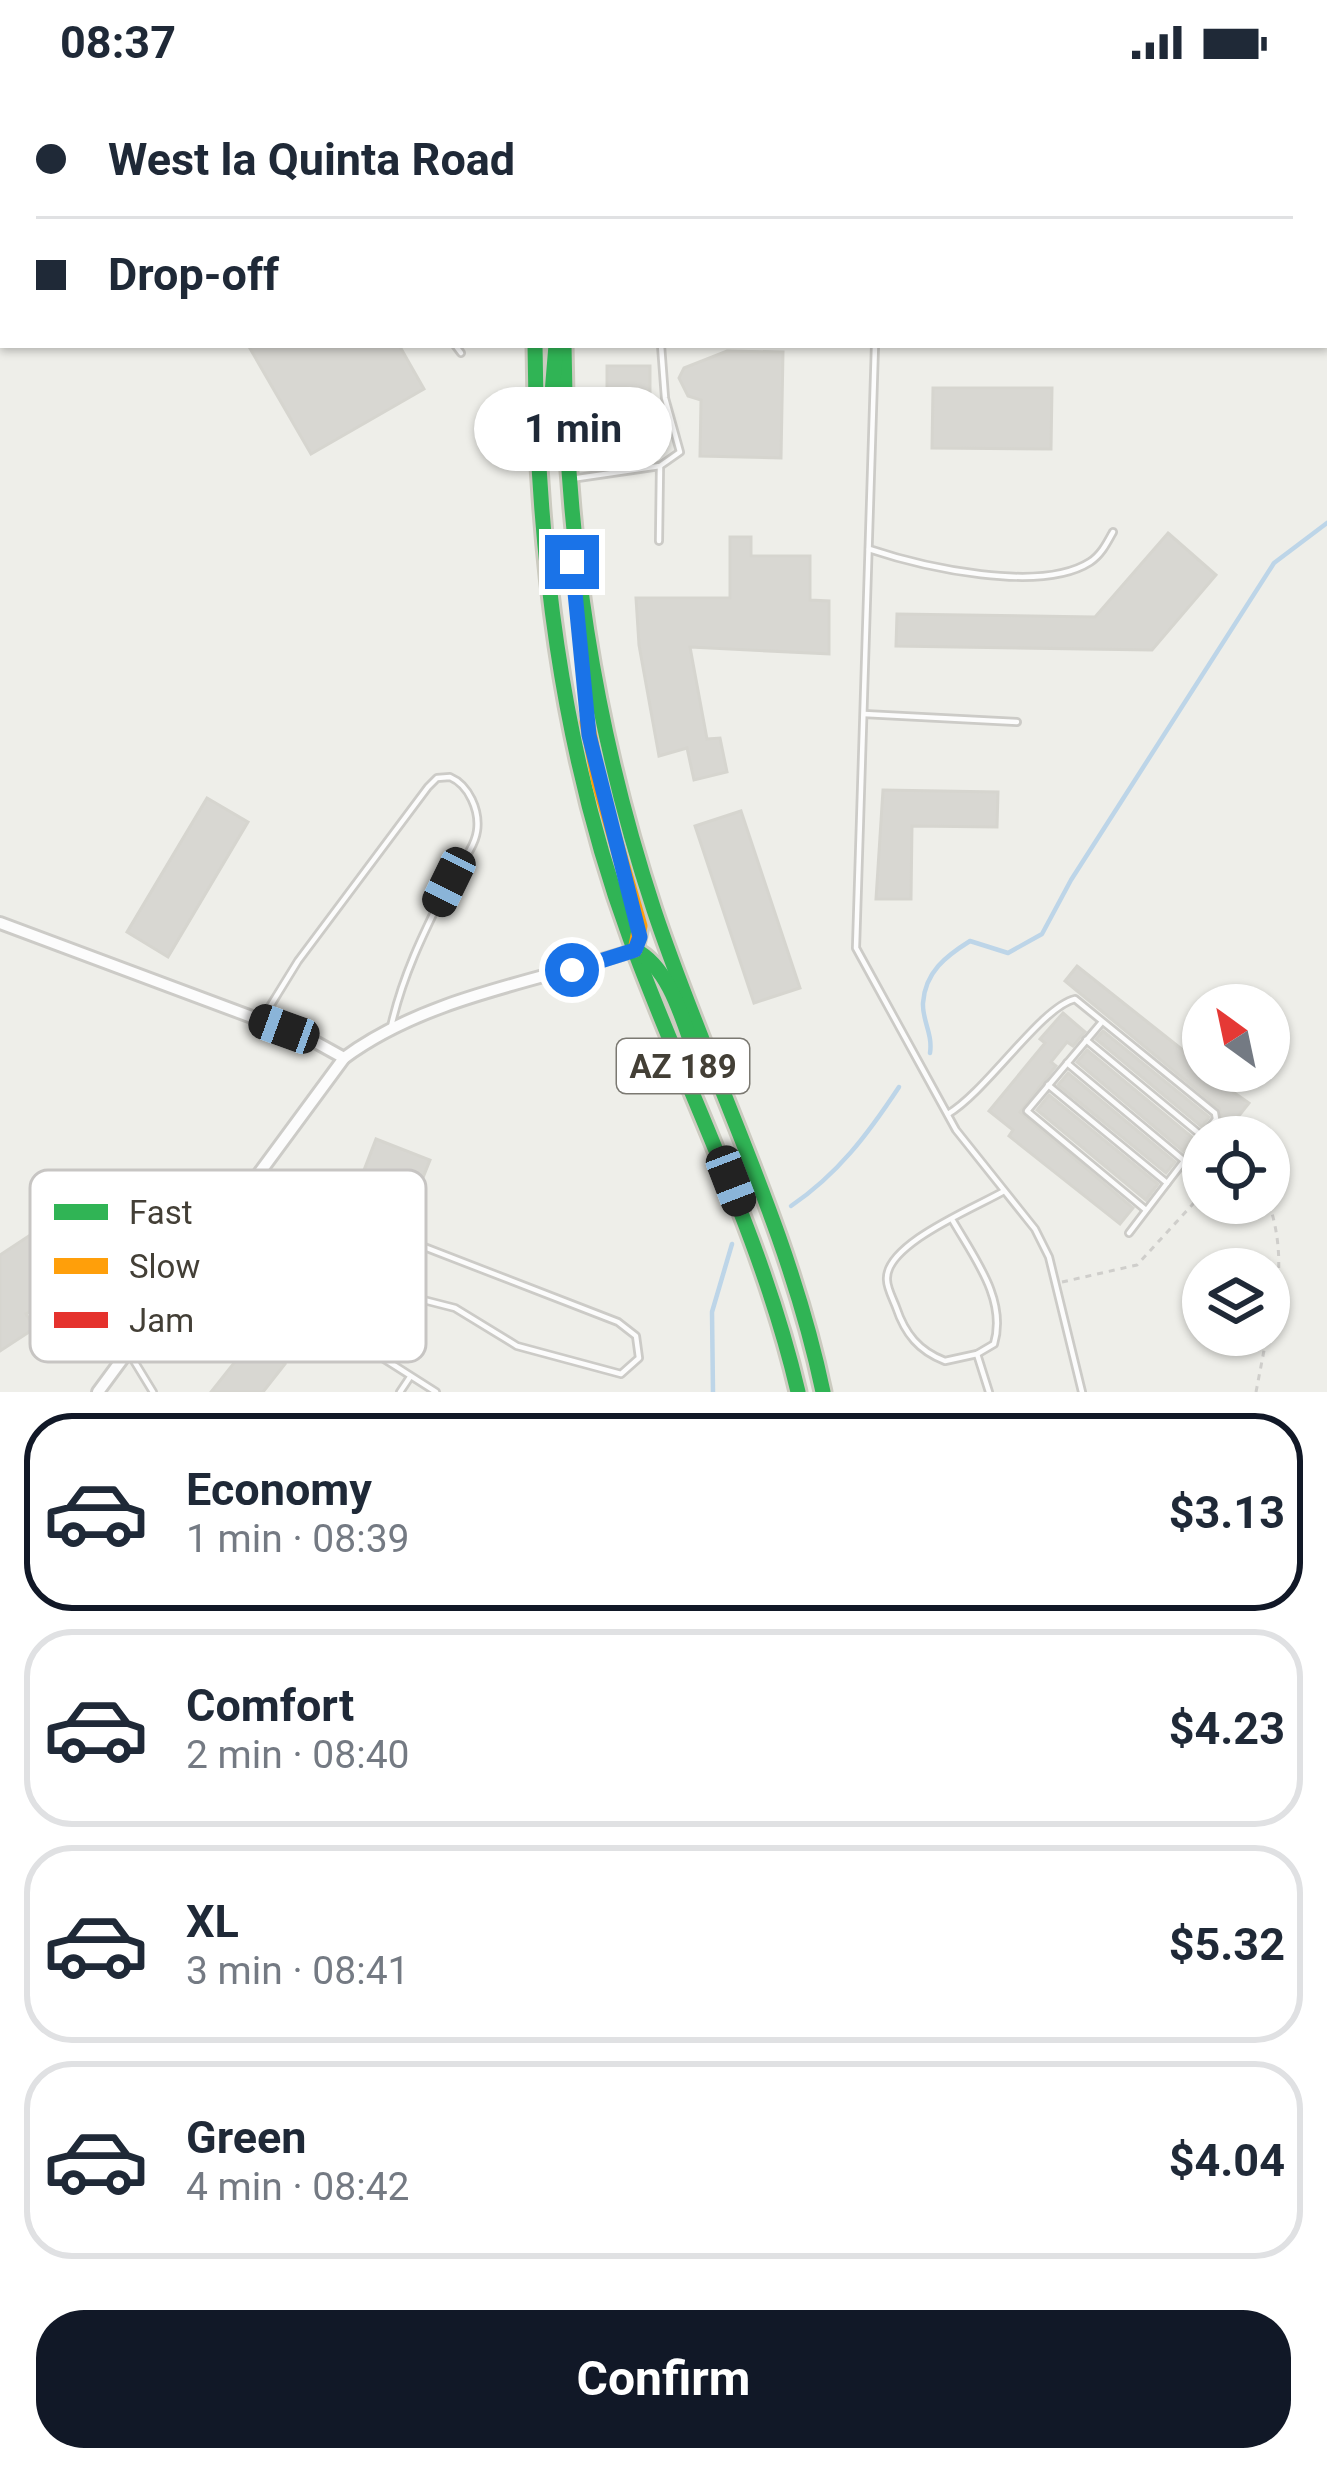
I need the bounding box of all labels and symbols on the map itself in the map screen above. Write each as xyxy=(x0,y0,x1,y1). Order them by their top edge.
callout: 1 min xyxy=(473,388,671,472)
route end xyxy=(545,535,599,589)
car xyxy=(417,842,481,922)
route start xyxy=(545,943,599,997)
north arrow xyxy=(1182,984,1290,1092)
car xyxy=(244,1000,324,1058)
road number: AZ 189 xyxy=(617,1039,749,1093)
car xyxy=(701,1141,761,1221)
legend xyxy=(30,1170,426,1362)
text: Fast xyxy=(129,1193,192,1232)
text: Slow xyxy=(129,1247,200,1286)
text: Jam xyxy=(129,1301,194,1340)

